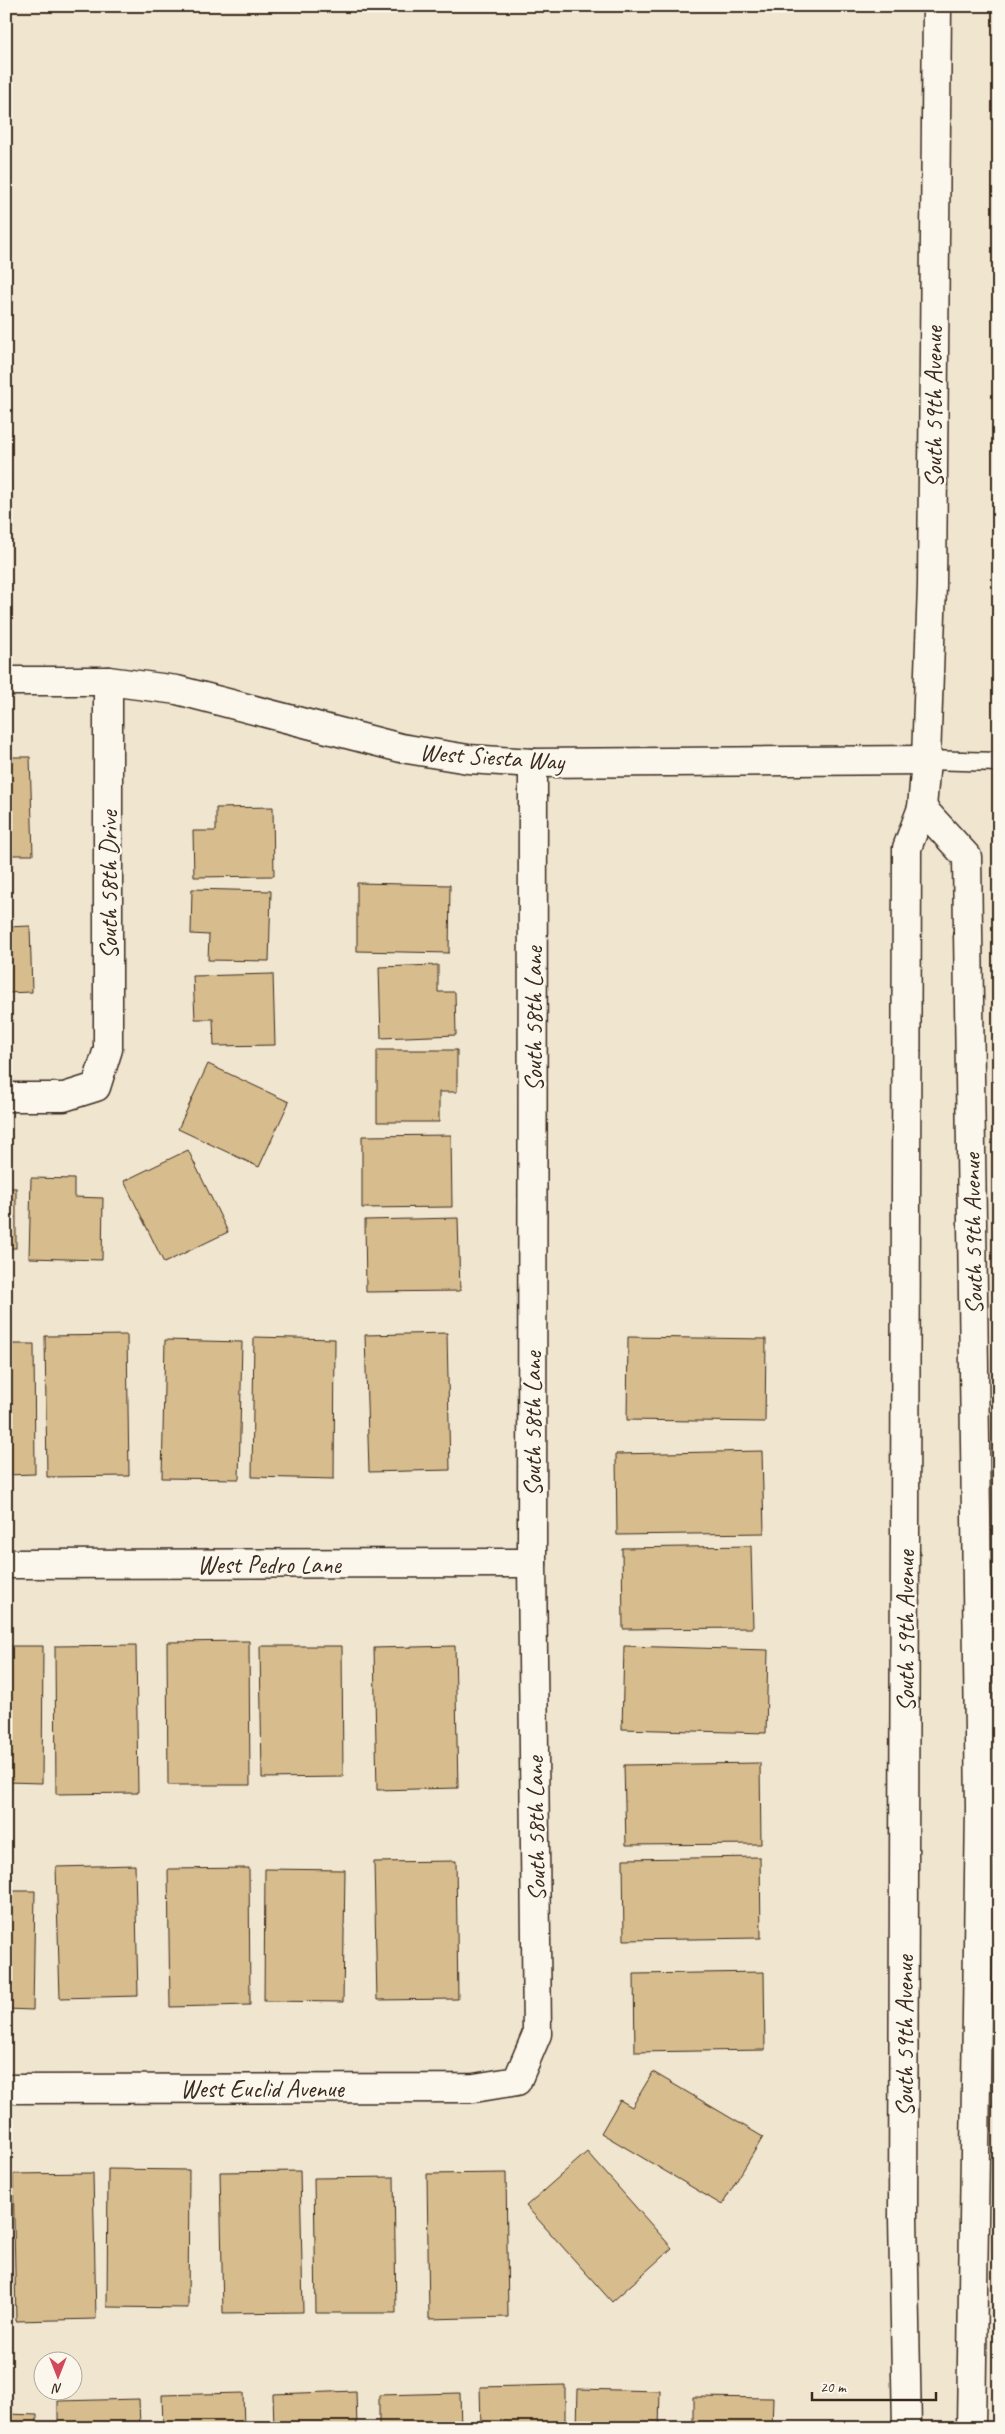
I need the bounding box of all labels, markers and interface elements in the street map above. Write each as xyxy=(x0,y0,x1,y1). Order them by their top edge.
street label: South 59th Avenue xyxy=(918,324,950,488)
street label: West Siesta Way xyxy=(419,736,567,778)
street label: South 58th Drive xyxy=(93,809,125,959)
street label: South 58th Lane xyxy=(518,945,550,1091)
street label: South 59th Avenue xyxy=(956,1151,990,1315)
street label: South 58th Lane xyxy=(517,1350,549,1496)
street label: South 59th Avenue xyxy=(890,1548,922,1712)
street label: West Pedro Lane xyxy=(197,1549,343,1581)
street label: South 58th Lane xyxy=(519,1754,553,1902)
street label: South 59th Avenue xyxy=(889,1953,921,2117)
street label: West Euclid Avenue xyxy=(180,2073,346,2105)
north arrow xyxy=(32,2352,82,2402)
scale bar xyxy=(812,2369,936,2401)
text: 20 m xyxy=(820,2378,847,2397)
text: N xyxy=(51,2380,62,2397)

